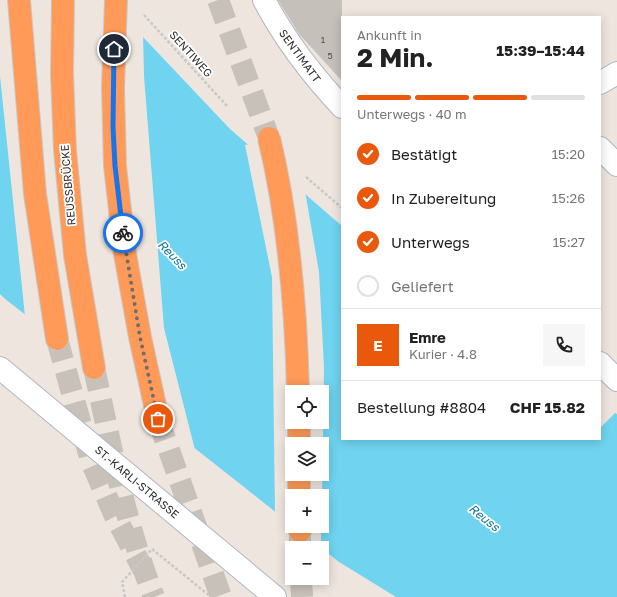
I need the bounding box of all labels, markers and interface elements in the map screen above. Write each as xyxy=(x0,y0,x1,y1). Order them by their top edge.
street label: SENTIMATT xyxy=(277,27,324,85)
text: Ankunft in xyxy=(357,27,422,43)
street label: SENTIWEG xyxy=(167,28,216,80)
pin xyxy=(97,32,131,66)
house number: 1 xyxy=(321,34,326,45)
icon: home xyxy=(103,38,125,60)
text: 15:39–15:44 xyxy=(496,41,585,59)
text: 2 Min. xyxy=(357,42,434,73)
house number: 5 xyxy=(327,50,333,61)
text: Unterwegs · 40 m xyxy=(357,106,466,122)
icon: check xyxy=(357,143,379,165)
street label: REUSSBRÜCKE xyxy=(57,144,78,226)
text: Bestätigt xyxy=(391,145,457,163)
text: 15:20 xyxy=(552,146,585,162)
icon: check xyxy=(357,187,379,209)
text: In Zubereitung xyxy=(391,189,496,207)
text: 15:26 xyxy=(552,190,585,206)
courier xyxy=(103,213,143,253)
icon: bike xyxy=(112,222,134,244)
icon: check xyxy=(357,231,379,253)
text: Unterwegs xyxy=(391,233,470,251)
text: 15:27 xyxy=(553,234,585,250)
water label: Reuss xyxy=(155,237,190,273)
text: Geliefert xyxy=(391,277,454,295)
button: phone xyxy=(543,324,585,366)
text: Emre xyxy=(409,328,446,346)
text: E xyxy=(373,336,383,354)
text: Kurier · 4.8 xyxy=(409,346,477,362)
map controls xyxy=(285,385,329,585)
button: locate xyxy=(285,385,329,429)
text: Bestellung #8804 xyxy=(357,398,486,416)
text: CHF 15.82 xyxy=(510,398,585,416)
pin xyxy=(141,402,175,436)
icon: bag xyxy=(147,408,169,430)
button: layers xyxy=(285,437,329,481)
street label: ST.-KARLI-STRASSE xyxy=(93,443,182,521)
button: + xyxy=(285,489,329,533)
water label: Reuss xyxy=(466,501,503,535)
button: − xyxy=(285,541,329,585)

